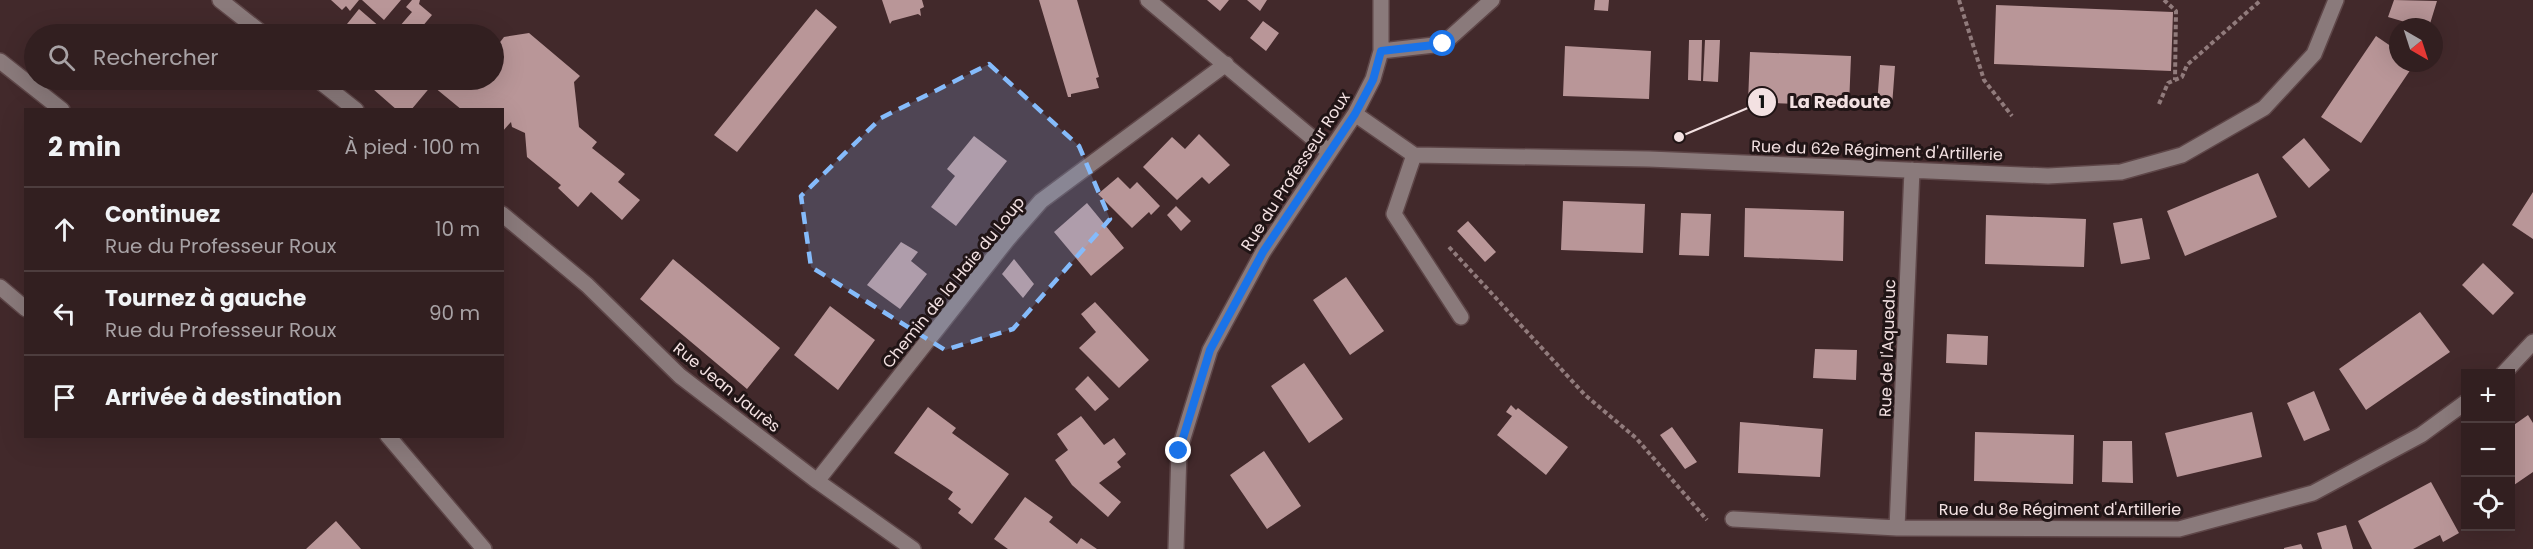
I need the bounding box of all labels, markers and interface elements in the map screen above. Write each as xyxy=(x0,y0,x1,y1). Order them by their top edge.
north arrow xyxy=(2389,18,2443,72)
search box xyxy=(24,24,504,90)
route start xyxy=(1429,30,1455,56)
icon: search xyxy=(45,41,78,74)
text: Rechercher xyxy=(93,42,219,73)
callout: La Redoute xyxy=(1747,84,1903,120)
street label: Rue du Professeur Roux xyxy=(1235,87,1356,255)
text: 1 xyxy=(1759,89,1765,114)
text: La Redoute xyxy=(1789,89,1891,114)
text: 2 min xyxy=(48,129,121,165)
text: À pied · 100 m xyxy=(344,133,480,161)
street label: Rue du 62e Régiment d'Artillerie xyxy=(1751,135,2003,166)
street label: Chemin de la Haie du Loup xyxy=(877,191,1030,373)
text: Continuez xyxy=(105,199,220,230)
icon: ahead xyxy=(48,213,81,246)
text: 10 m xyxy=(435,215,480,243)
text: Rue du Professeur Roux xyxy=(105,232,336,260)
street label: Rue de l'Aqueduc xyxy=(1874,278,1901,417)
text: Tournez à gauche xyxy=(105,283,306,314)
icon: left xyxy=(48,297,81,330)
text: 90 m xyxy=(429,299,480,327)
text: Rue du Professeur Roux xyxy=(105,316,336,344)
street label: Rue Jean Jaurès xyxy=(668,337,785,438)
map controls xyxy=(2461,369,2515,531)
button: + xyxy=(2461,369,2515,423)
icon: arrive xyxy=(48,381,81,414)
text: Arrivée à destination xyxy=(105,382,342,413)
button: − xyxy=(2461,423,2515,477)
route end xyxy=(1165,437,1191,463)
button: locate xyxy=(2461,477,2515,531)
street label: Rue du 8e Régiment d'Artillerie xyxy=(1939,498,2181,521)

